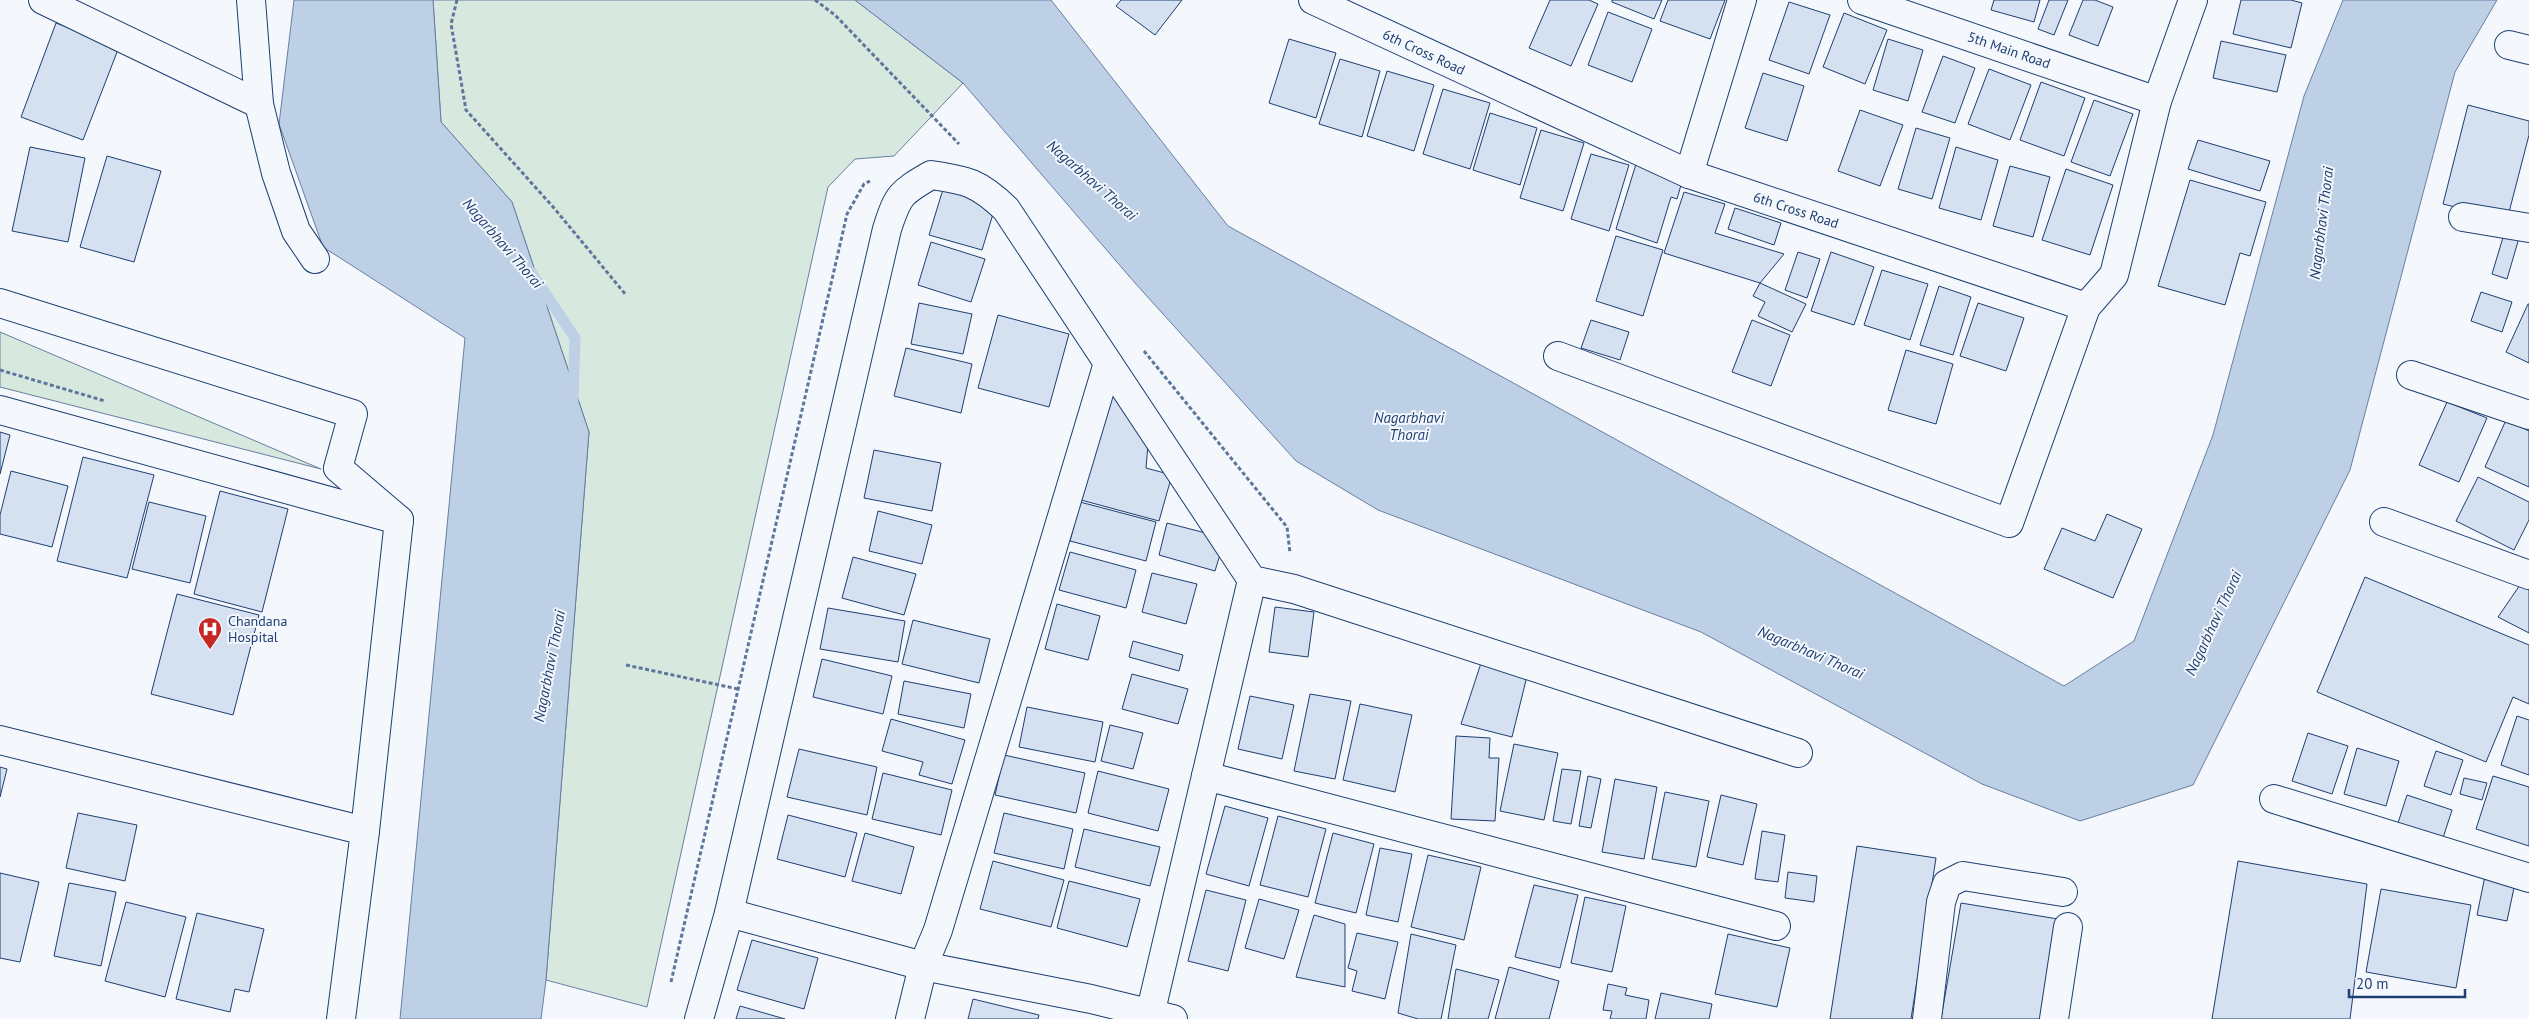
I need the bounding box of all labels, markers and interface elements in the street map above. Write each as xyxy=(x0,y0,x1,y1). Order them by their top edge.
street label: 6th Cross Road xyxy=(1380,25,1468,79)
street label: 5th Main Road xyxy=(1965,27,2053,73)
water label: Nagarbhavi Thorai xyxy=(1043,136,1142,225)
water label: Nagarbhavi Thorai xyxy=(2305,164,2337,280)
street label: 6th Cross Road xyxy=(1751,188,1841,232)
water label: Nagarbhavi Thorai xyxy=(459,194,548,293)
water label: Nagarbhavi Thorai xyxy=(1374,408,1445,444)
water label: Nagarbhavi Thorai xyxy=(2180,567,2246,678)
water label: Nagarbhavi Thorai xyxy=(529,607,569,723)
place label: Chandana Hospital xyxy=(228,612,287,646)
hospital icon: Chandana Hospital xyxy=(197,616,223,650)
water label: Nagarbhavi Thorai xyxy=(1755,621,1868,683)
scale bar xyxy=(2349,966,2465,998)
text: 20 m xyxy=(2356,974,2389,993)

